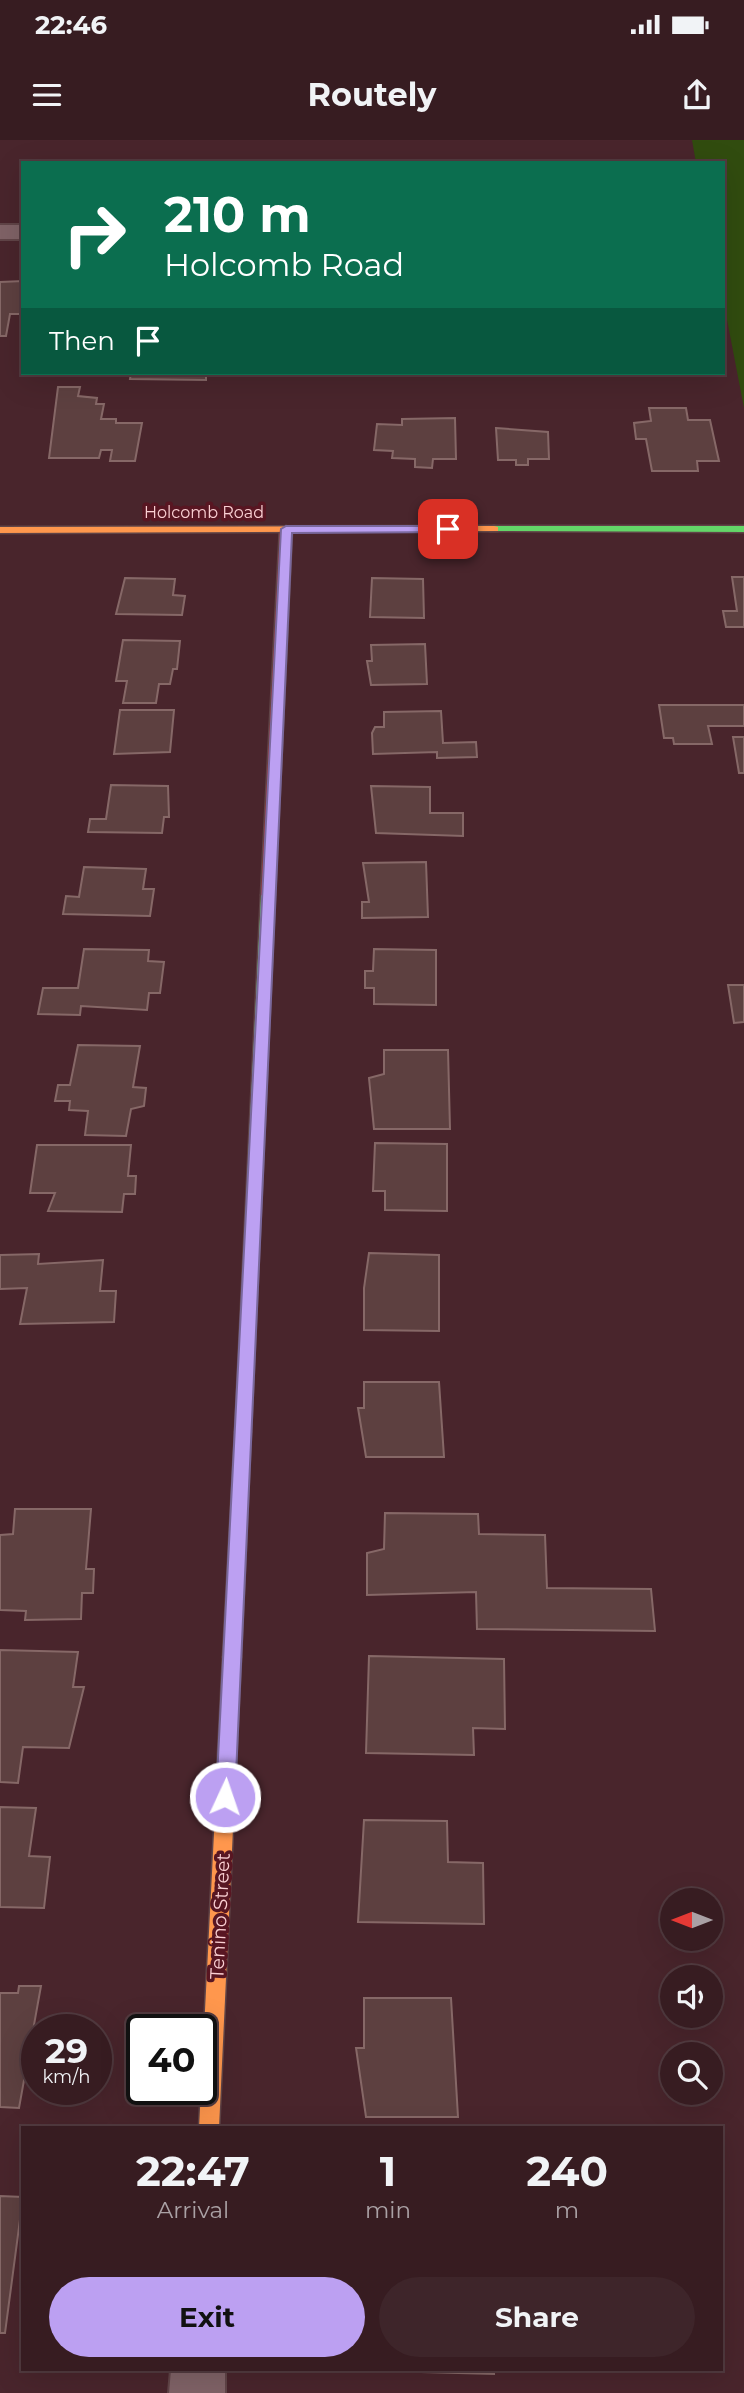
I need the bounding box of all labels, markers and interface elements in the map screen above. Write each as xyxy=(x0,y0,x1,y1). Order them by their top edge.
text: 22:46 xyxy=(35,9,107,41)
text: Routely xyxy=(308,75,436,114)
icon: menu xyxy=(28,76,66,114)
icon: share xyxy=(678,76,716,114)
text: 210 m xyxy=(164,185,311,244)
icon: right xyxy=(49,189,140,280)
text: Holcomb Road xyxy=(164,245,404,284)
icon: arrive xyxy=(129,322,167,360)
text: Then xyxy=(49,325,115,357)
pin xyxy=(418,499,478,559)
street label: Holcomb Road xyxy=(144,503,264,522)
icon: arrive xyxy=(429,510,467,548)
position arrow xyxy=(188,1760,262,1834)
street label: Tenino Street xyxy=(205,1852,235,1980)
north arrow xyxy=(660,1888,723,1951)
map controls xyxy=(660,1888,723,2105)
button: sound xyxy=(660,1965,723,2028)
speed limit sign: 40 xyxy=(126,2014,217,2105)
text: 29 xyxy=(45,2029,88,2072)
button: search xyxy=(660,2042,723,2105)
text: km/h xyxy=(42,2066,91,2088)
text: 22:47 xyxy=(136,2145,250,2197)
text: 1 xyxy=(380,2145,396,2197)
text: 240 xyxy=(526,2145,608,2197)
text: Arrival xyxy=(157,2196,229,2224)
text: min xyxy=(365,2196,411,2224)
text: m xyxy=(555,2196,579,2224)
button: Exit xyxy=(49,2277,365,2357)
button: Share xyxy=(379,2277,695,2357)

